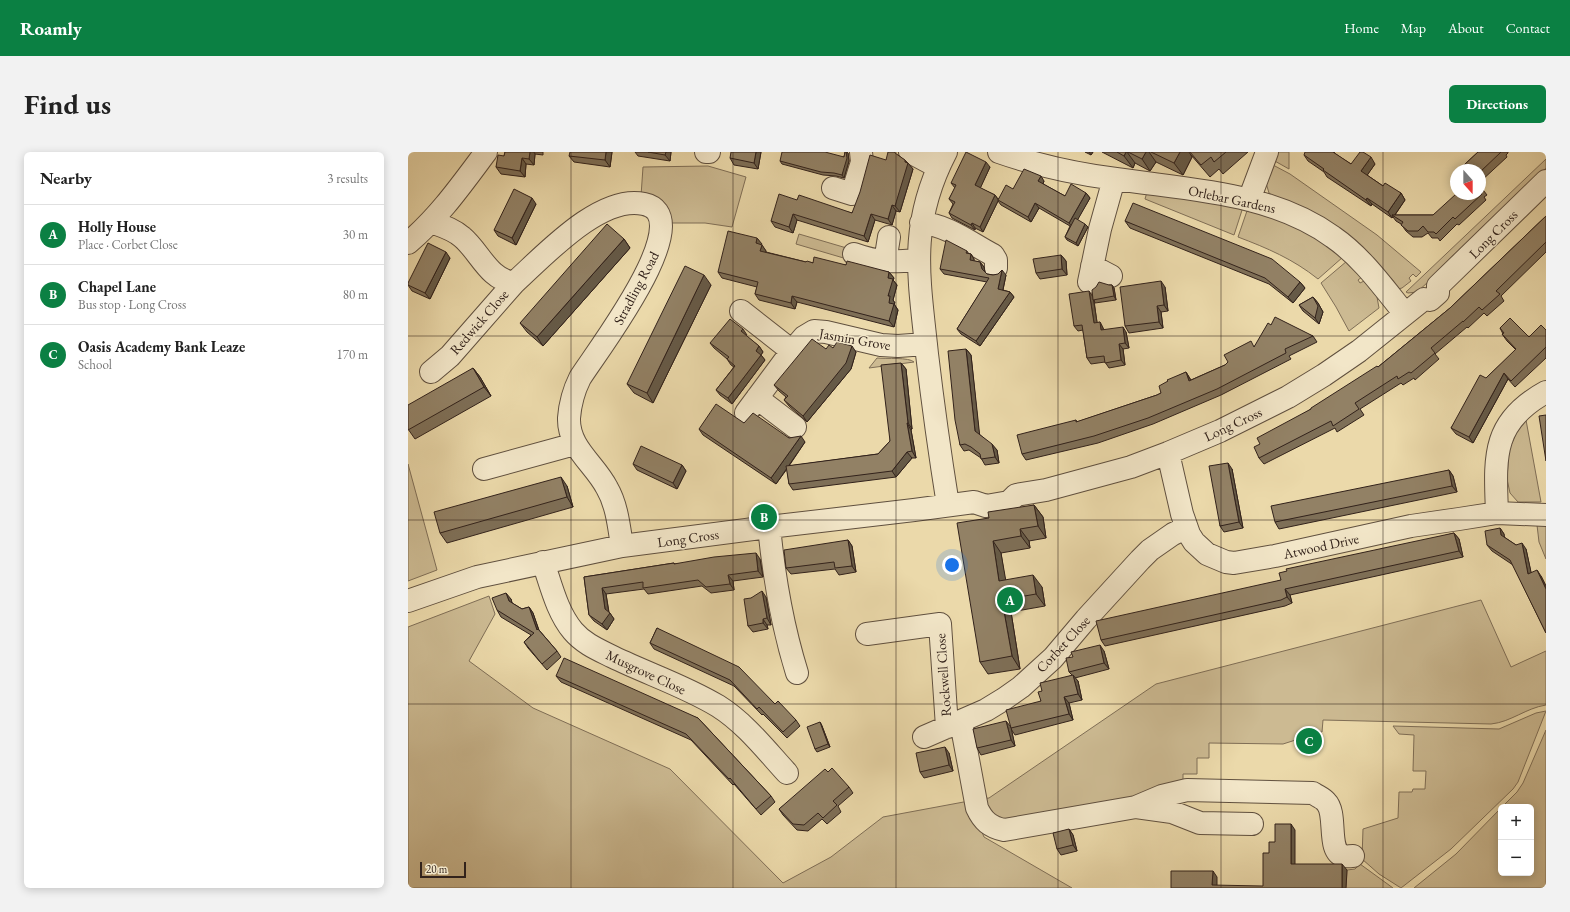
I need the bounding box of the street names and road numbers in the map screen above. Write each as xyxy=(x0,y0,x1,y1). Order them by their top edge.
street label: Orlebar Gardens xyxy=(1187,181,1278,217)
street label: Long Cross xyxy=(1465,205,1522,262)
street label: Stradling Road xyxy=(609,247,663,328)
street label: Redwick Close xyxy=(446,285,513,358)
street label: Jasmin Grove xyxy=(817,324,893,354)
street label: Long Cross xyxy=(1201,403,1265,445)
street label: Long Cross xyxy=(656,525,720,551)
street label: Atwood Drive xyxy=(1280,529,1361,563)
street label: Corbet Close xyxy=(1032,611,1094,676)
street label: Rockwell Close xyxy=(931,632,955,717)
street label: Musgrove Close xyxy=(603,646,689,699)

